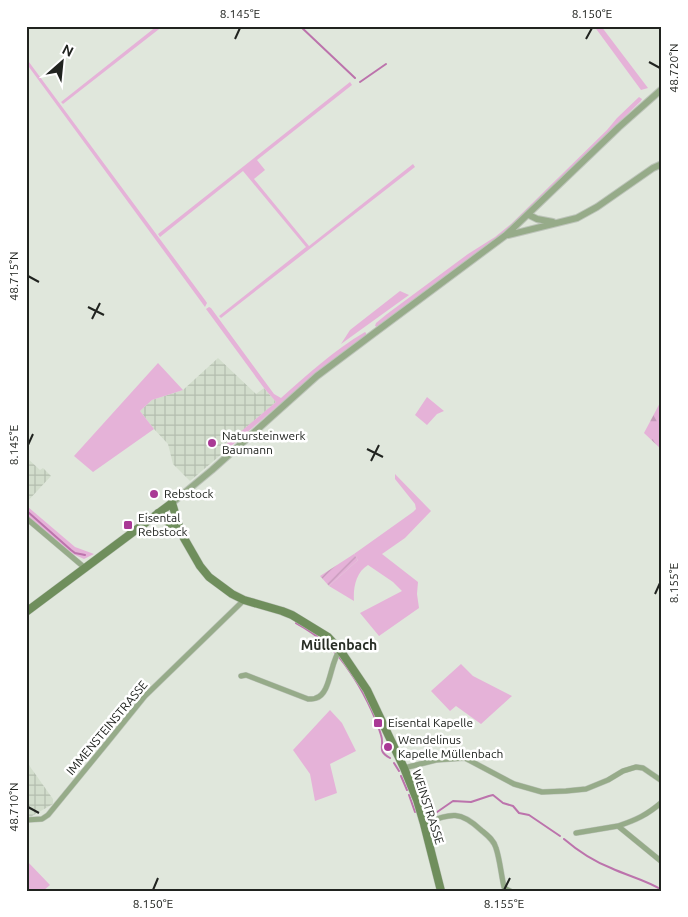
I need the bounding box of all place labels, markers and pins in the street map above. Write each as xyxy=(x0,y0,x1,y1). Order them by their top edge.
place label: Natursteinwerk Baumann xyxy=(222,429,306,456)
marker: Natursteinwerk Baumann xyxy=(206,437,218,449)
place label: Rebstock xyxy=(164,487,214,500)
marker: Rebstock xyxy=(148,488,160,500)
place label: Eisental Rebstock xyxy=(138,511,188,538)
marker: Eisental Rebstock xyxy=(122,519,134,531)
place label: Eisental Kapelle xyxy=(388,716,473,729)
marker: Eisental Kapelle xyxy=(372,717,384,729)
place label: Wendelinus Kapelle Müllenbach xyxy=(398,733,503,760)
marker: Wendelinus Kapelle Müllenbach xyxy=(382,741,394,753)

